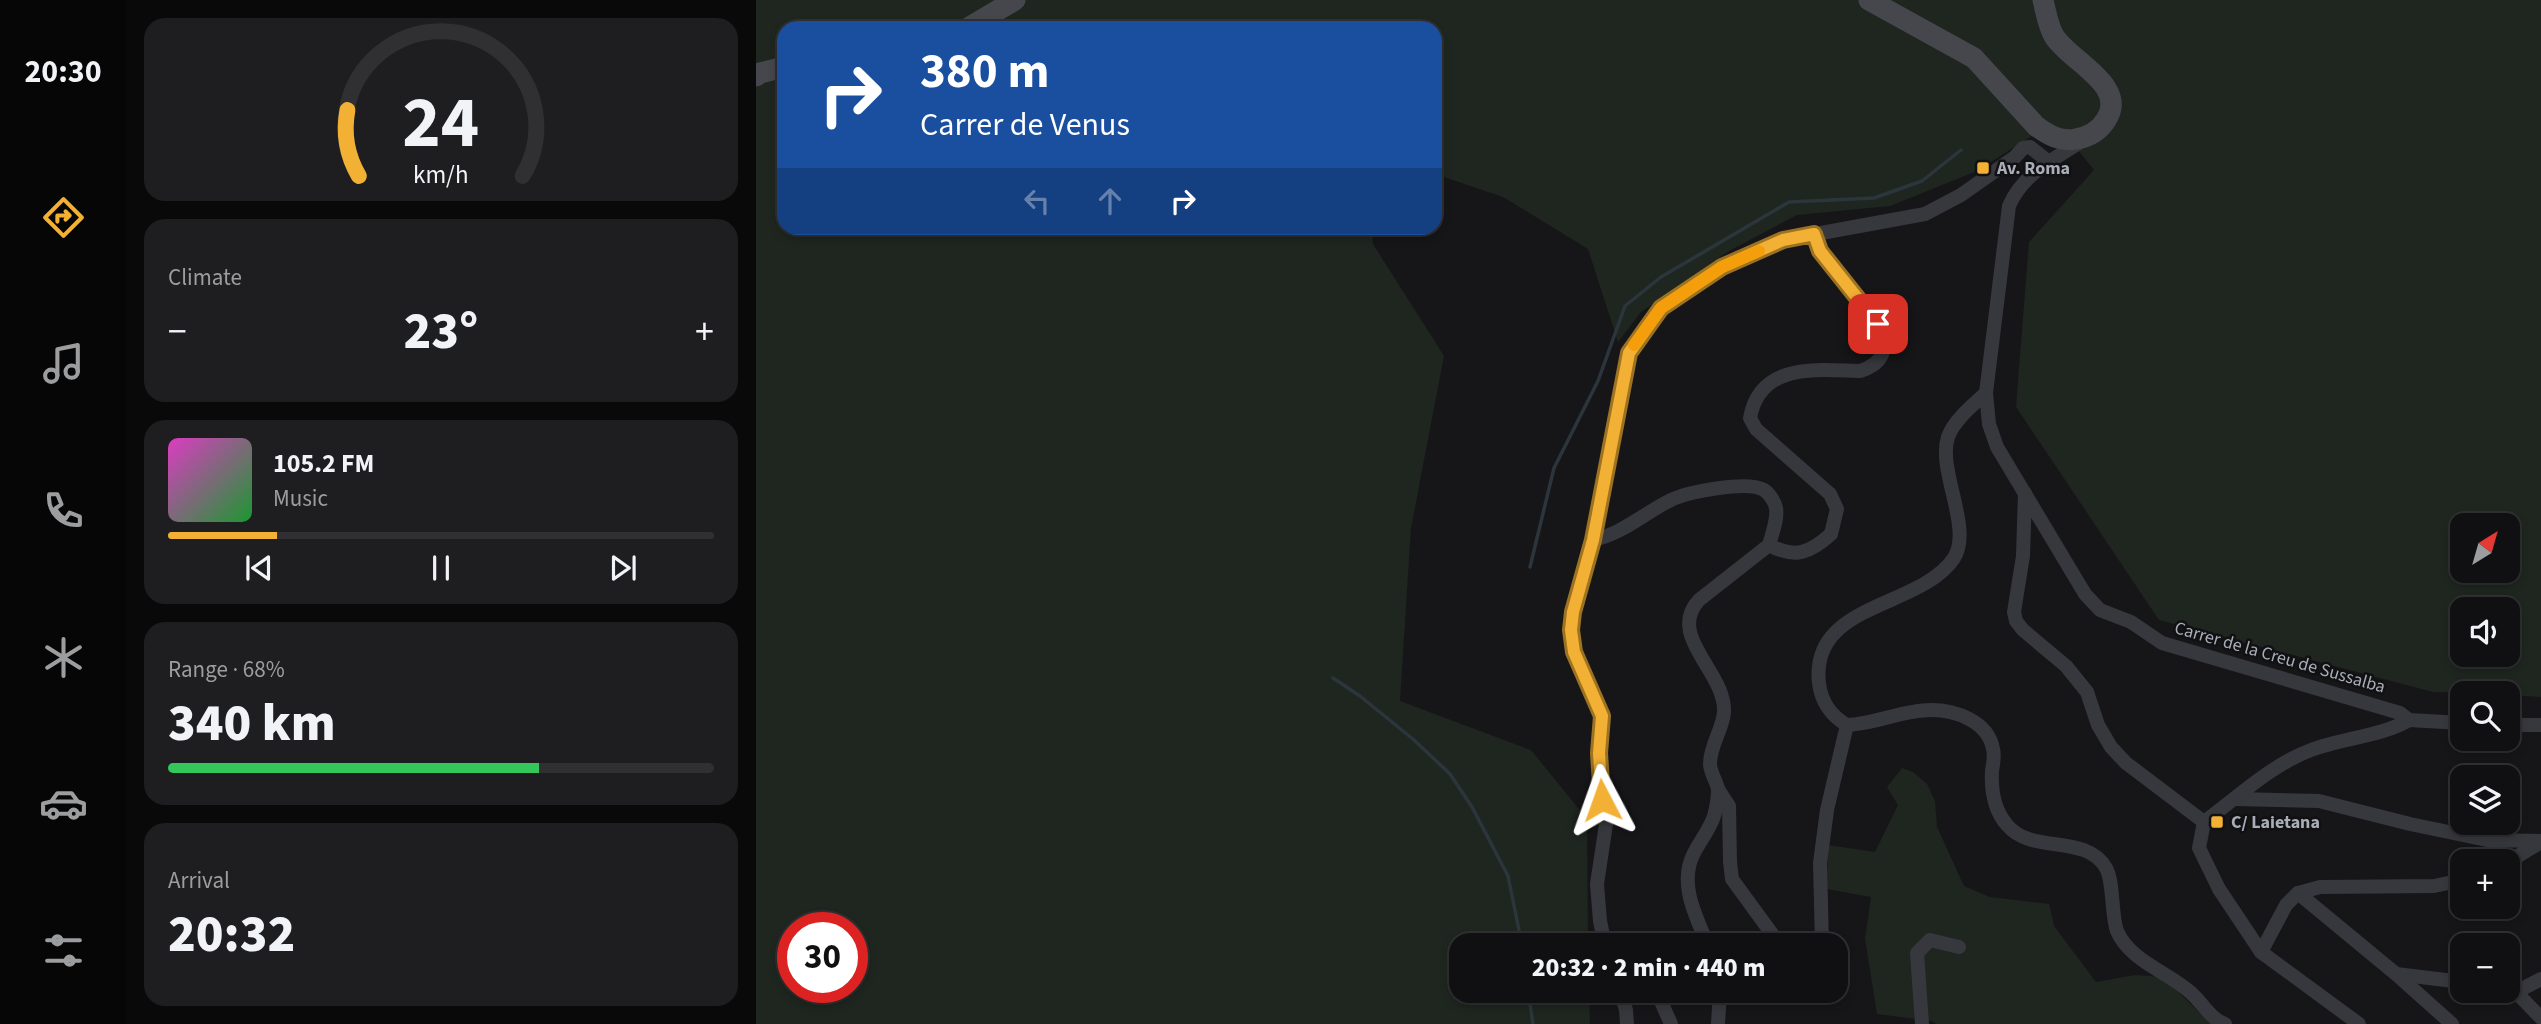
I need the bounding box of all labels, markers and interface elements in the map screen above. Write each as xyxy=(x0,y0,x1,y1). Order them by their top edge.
text: 380 m xyxy=(920,37,1049,107)
text: 20:30 xyxy=(24,49,102,95)
icon: right xyxy=(805,49,896,140)
text: 24 xyxy=(403,71,479,175)
text: Carrer de Venus xyxy=(920,102,1130,148)
text: km/h xyxy=(413,156,469,192)
place label: Av. Roma xyxy=(1996,156,2070,181)
marker: Av. Roma xyxy=(1975,160,1991,176)
icon: left xyxy=(1018,182,1056,220)
icon: ahead xyxy=(1091,182,1129,220)
icon: right xyxy=(1164,182,1202,220)
icon: directions xyxy=(39,193,88,242)
text: Climate xyxy=(168,261,242,294)
pin xyxy=(1848,294,1908,354)
text: 23° xyxy=(404,295,478,369)
text: − xyxy=(168,305,187,359)
text: + xyxy=(695,305,714,359)
icon: arrive xyxy=(1859,305,1897,343)
icon: music xyxy=(39,339,88,388)
text: 105.2 FM xyxy=(273,445,374,482)
text: Music xyxy=(273,482,328,515)
icon: phone xyxy=(39,486,88,535)
north arrow xyxy=(2450,513,2520,583)
map controls xyxy=(2450,513,2520,1003)
icon: previous xyxy=(240,549,278,587)
icon: pause xyxy=(422,549,460,587)
icon: next xyxy=(604,549,642,587)
button: sound xyxy=(2450,597,2520,667)
street label: Carrer de la Creu de Sussalba xyxy=(2171,615,2388,700)
icon: climate xyxy=(39,633,88,682)
text: Range · 68% xyxy=(168,653,285,686)
button: search xyxy=(2450,681,2520,751)
text: 340 km xyxy=(168,687,336,761)
position arrow xyxy=(1565,763,1639,837)
button: layers xyxy=(2450,765,2520,835)
icon: car xyxy=(39,779,88,828)
place label: C/ Laietana xyxy=(2231,810,2320,835)
marker: C/ Laietana xyxy=(2209,814,2225,830)
button: + xyxy=(2450,849,2520,919)
text: Arrival xyxy=(168,864,230,897)
text: 20:32 xyxy=(168,898,295,972)
speed limit sign: 30 xyxy=(777,912,868,1003)
icon: filters xyxy=(39,926,88,975)
button: − xyxy=(2450,933,2520,1003)
text: 20:32 · 2 min · 440 m xyxy=(1532,949,1765,986)

